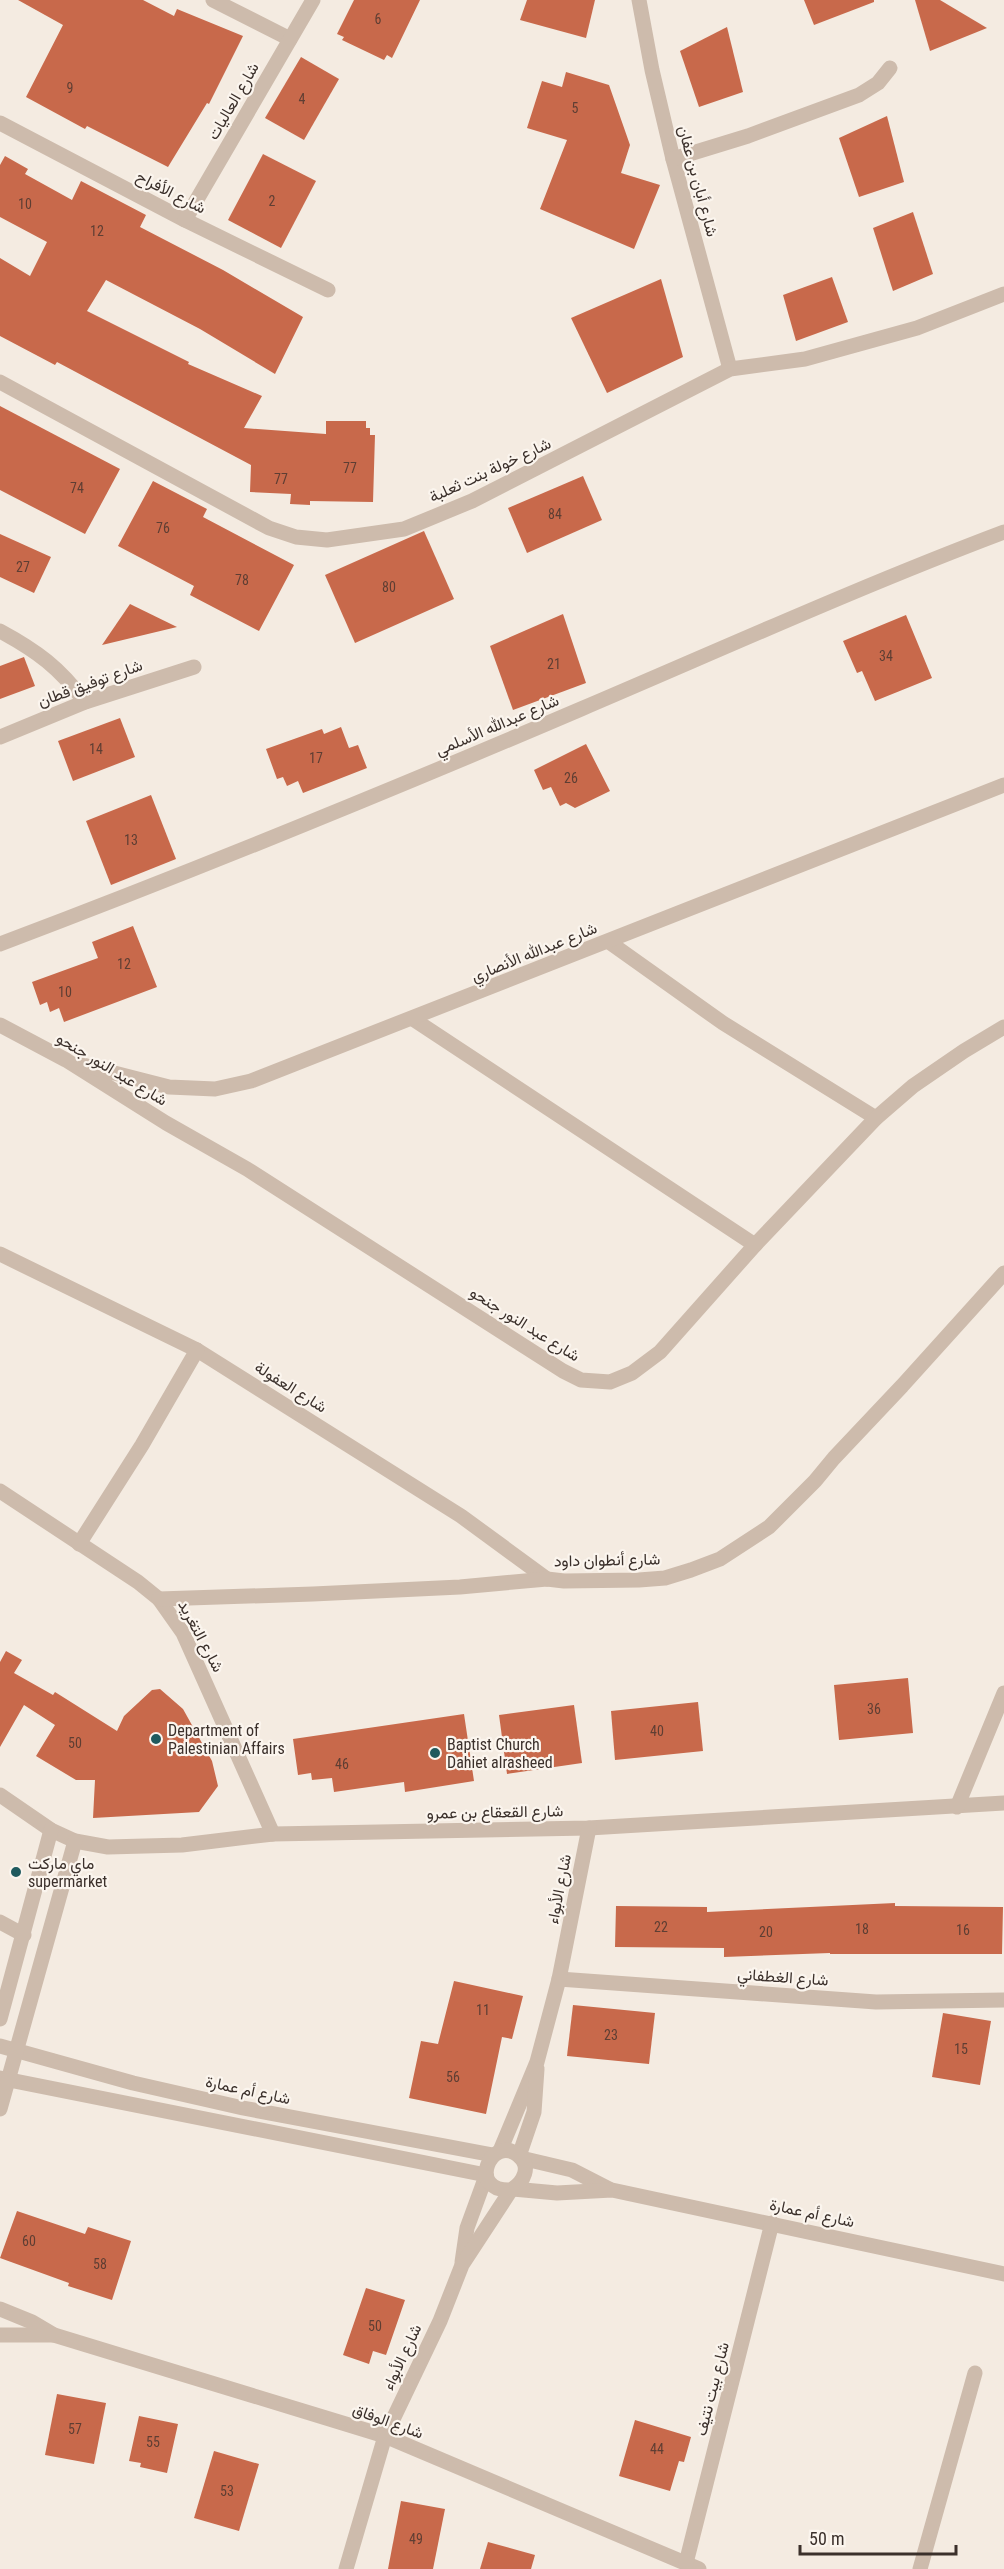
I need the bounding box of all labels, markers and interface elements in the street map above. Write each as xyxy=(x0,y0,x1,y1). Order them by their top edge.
house number: 6 xyxy=(375,11,382,27)
street label: شارع العاليات xyxy=(203,59,264,144)
house number: 9 xyxy=(67,80,73,96)
house number: 4 xyxy=(299,91,306,107)
house number: 5 xyxy=(572,100,579,116)
street label: شارع أبان بن عفان xyxy=(672,123,722,239)
street label: شارع الأفراح xyxy=(132,166,209,219)
house number: 2 xyxy=(269,193,276,209)
house number: 10 xyxy=(18,196,32,212)
house number: 12 xyxy=(90,223,104,239)
street label: شارع خولة بنت ثعلبة xyxy=(426,434,555,508)
house number: 77 xyxy=(343,460,357,476)
house number: 77 xyxy=(274,471,288,487)
house number: 74 xyxy=(70,480,84,496)
house number: 84 xyxy=(548,506,562,522)
house number: 76 xyxy=(156,520,170,536)
house number: 27 xyxy=(16,559,30,575)
house number: 78 xyxy=(235,572,249,588)
house number: 80 xyxy=(382,579,396,595)
house number: 34 xyxy=(879,648,893,664)
street label: شارع توفيق قطان xyxy=(35,655,146,713)
house number: 21 xyxy=(547,656,561,672)
street label: شارع عبدالله الأسلمي xyxy=(432,690,563,763)
house number: 14 xyxy=(89,741,103,757)
house number: 17 xyxy=(309,750,323,766)
house number: 26 xyxy=(564,770,578,786)
house number: 13 xyxy=(124,832,138,848)
street label: شارع عبدالله الأنصاري xyxy=(468,918,601,990)
house number: 12 xyxy=(117,956,131,972)
house number: 10 xyxy=(58,984,72,1000)
street label: شارع عبد النور جنحو xyxy=(52,1028,171,1111)
street label: شارع عبد النور جنحو xyxy=(465,1283,583,1367)
street label: شارع العفولة xyxy=(250,1357,331,1418)
street label: شارع أنطوان داود xyxy=(554,1550,660,1572)
street label: شارع التغريد xyxy=(172,1597,228,1676)
house number: 36 xyxy=(867,1701,881,1717)
place label: Department of Palestinian Affairs xyxy=(168,1721,285,1758)
house number: 40 xyxy=(650,1723,664,1739)
marker: Department of Palestinian Affairs xyxy=(149,1732,163,1746)
house number: 50 xyxy=(68,1735,82,1751)
place label: Baptist Church Dahiet alrasheed xyxy=(447,1735,553,1772)
marker: Baptist Church Dahiet alrasheed xyxy=(428,1746,442,1760)
house number: 46 xyxy=(335,1756,349,1772)
street label: شارع القعقاع بن عمرو xyxy=(426,1801,564,1825)
street label: شارع الأبواء xyxy=(543,1852,577,1926)
place label: ماي ماركت supermarket xyxy=(28,1854,107,1891)
marker: ماي ماركت supermarket xyxy=(9,1865,23,1879)
house number: 22 xyxy=(654,1919,668,1935)
house number: 18 xyxy=(855,1921,869,1937)
house number: 16 xyxy=(956,1922,970,1938)
house number: 20 xyxy=(759,1924,773,1940)
street label: شارع الغطفاني xyxy=(737,1964,829,1994)
house number: 11 xyxy=(476,2002,490,2018)
house number: 23 xyxy=(604,2027,618,2043)
house number: 15 xyxy=(954,2041,968,2057)
house number: 56 xyxy=(446,2069,460,2085)
street label: شارع أم عمارة xyxy=(203,2072,292,2110)
street label: شارع أم عمارة xyxy=(767,2195,856,2233)
house number: 60 xyxy=(22,2233,36,2249)
house number: 58 xyxy=(93,2256,107,2272)
house number: 50 xyxy=(368,2318,382,2334)
street label: شارع الأبواء xyxy=(378,2321,427,2394)
street label: شارع بيت نتيف xyxy=(691,2340,735,2438)
street label: شارع الوفاق xyxy=(349,2399,426,2444)
house number: 57 xyxy=(68,2421,82,2437)
house number: 55 xyxy=(146,2434,160,2450)
house number: 44 xyxy=(650,2441,664,2457)
house number: 53 xyxy=(220,2483,234,2499)
scale bar xyxy=(800,2518,956,2556)
text: 50 m xyxy=(809,2528,844,2549)
house number: 49 xyxy=(409,2531,423,2547)

